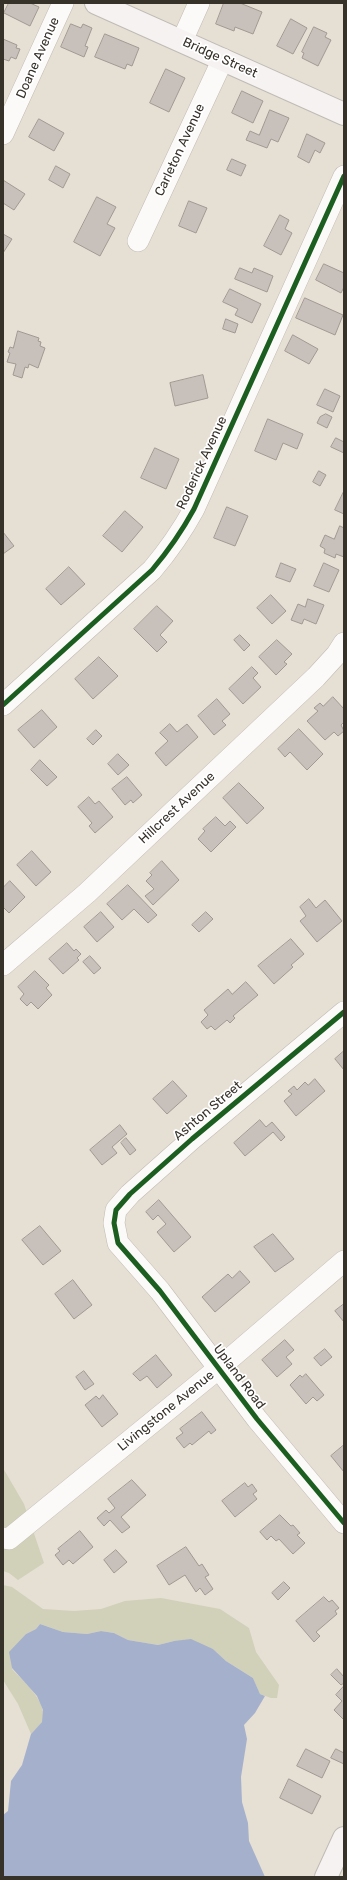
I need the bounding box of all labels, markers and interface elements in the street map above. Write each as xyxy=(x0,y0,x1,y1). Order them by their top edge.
street label: Doane Avenue xyxy=(13,15,63,101)
street label: Bridge Street xyxy=(180,35,260,81)
street label: Carleton Avenue xyxy=(152,101,208,199)
street label: Roderick Avenue xyxy=(173,414,231,512)
street label: Hillcrest Avenue xyxy=(136,769,218,847)
street label: Ashton Street xyxy=(171,1078,245,1144)
street label: Upland Road xyxy=(210,1342,268,1412)
street label: Livingstone Avenue xyxy=(115,1367,217,1455)

